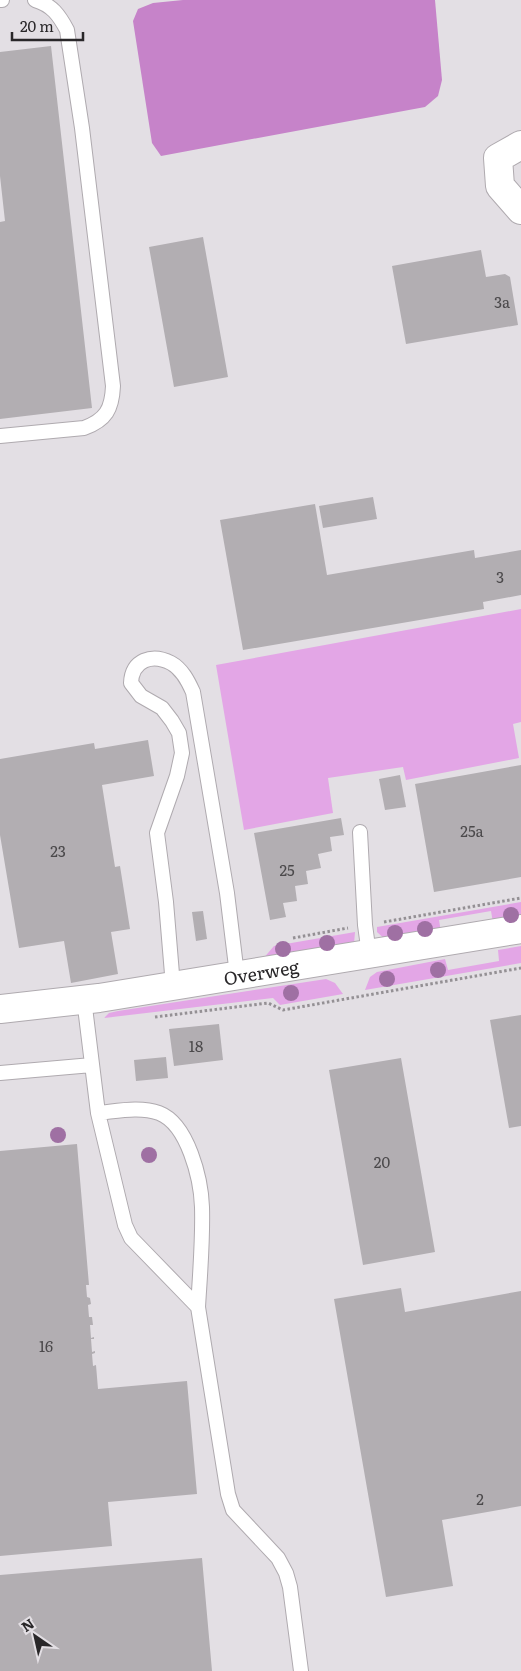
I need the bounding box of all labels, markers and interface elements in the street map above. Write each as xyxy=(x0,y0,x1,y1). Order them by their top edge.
scale bar xyxy=(12,10,84,42)
text: 20 m xyxy=(20,14,54,37)
house number: 3a xyxy=(494,290,511,313)
house number: 3 xyxy=(496,565,504,588)
house number: 25a xyxy=(460,819,485,842)
house number: 23 xyxy=(50,839,66,862)
house number: 25 xyxy=(279,858,295,881)
street label: Overweg xyxy=(222,952,302,991)
house number: 18 xyxy=(189,1034,203,1057)
house number: 20 xyxy=(374,1150,390,1173)
house number: 16 xyxy=(39,1334,53,1357)
house number: 2 xyxy=(476,1487,484,1510)
north arrow xyxy=(10,1611,60,1661)
text: N xyxy=(17,1613,38,1636)

